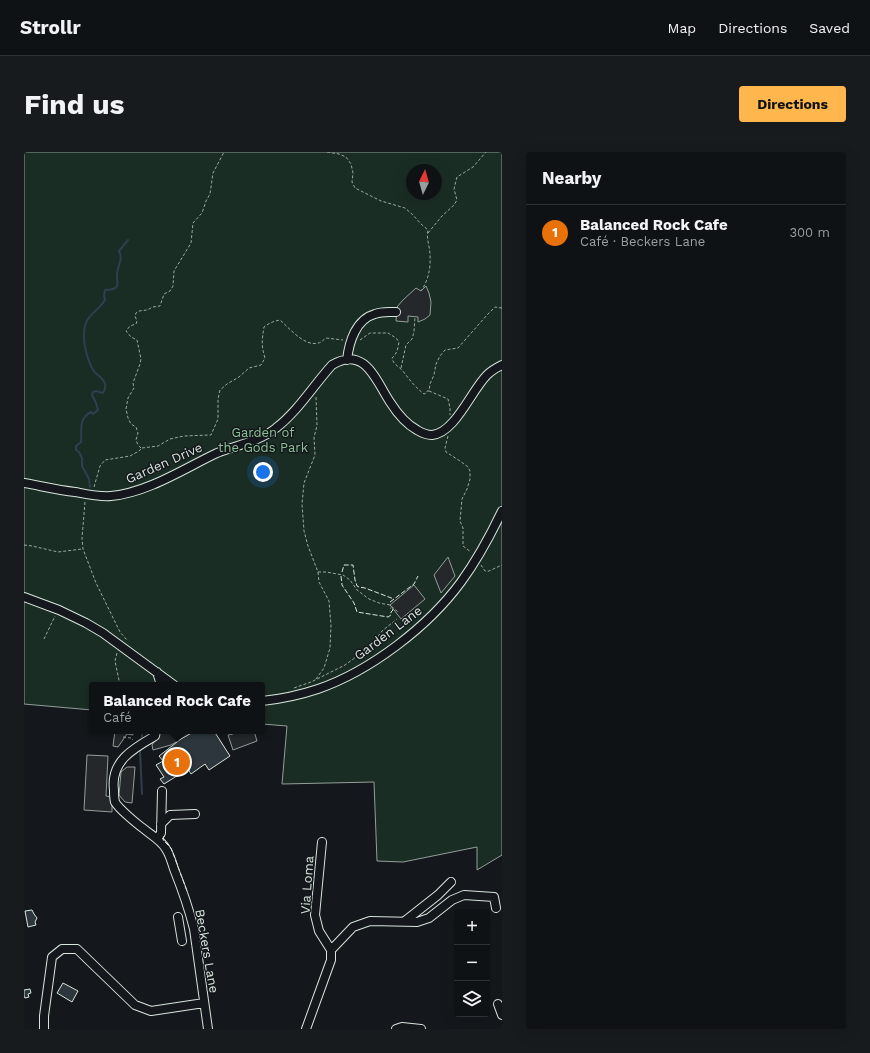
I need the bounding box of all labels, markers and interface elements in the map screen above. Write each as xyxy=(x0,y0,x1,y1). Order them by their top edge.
text: Strollr xyxy=(20,16,81,39)
text: Map xyxy=(668,20,696,36)
text: Directions xyxy=(718,20,787,36)
text: Saved xyxy=(809,20,850,36)
button: Directions xyxy=(739,86,846,122)
text: Find us xyxy=(24,88,124,121)
north arrow xyxy=(406,164,442,200)
text: Nearby xyxy=(542,168,601,188)
text: Balanced Rock Cafe xyxy=(580,216,728,234)
text: 1 xyxy=(552,225,558,240)
text: 300 m xyxy=(789,225,830,240)
text: Café · Beckers Lane xyxy=(580,234,705,249)
park label: Garden of the Gods Park xyxy=(218,425,309,455)
street label: Garden Drive xyxy=(123,439,205,487)
your location xyxy=(253,462,273,482)
street label: Garden Lane xyxy=(351,603,425,663)
popup xyxy=(89,682,265,734)
text: Balanced Rock Cafe xyxy=(103,692,251,710)
text: Café xyxy=(103,710,132,725)
pin: 1 xyxy=(164,747,190,777)
street label: Via Loma xyxy=(297,855,317,915)
street label: Beckers Lane xyxy=(192,908,222,994)
map controls xyxy=(454,909,490,1017)
button: + xyxy=(454,909,490,945)
button: − xyxy=(454,945,490,981)
button: layers xyxy=(454,981,490,1017)

